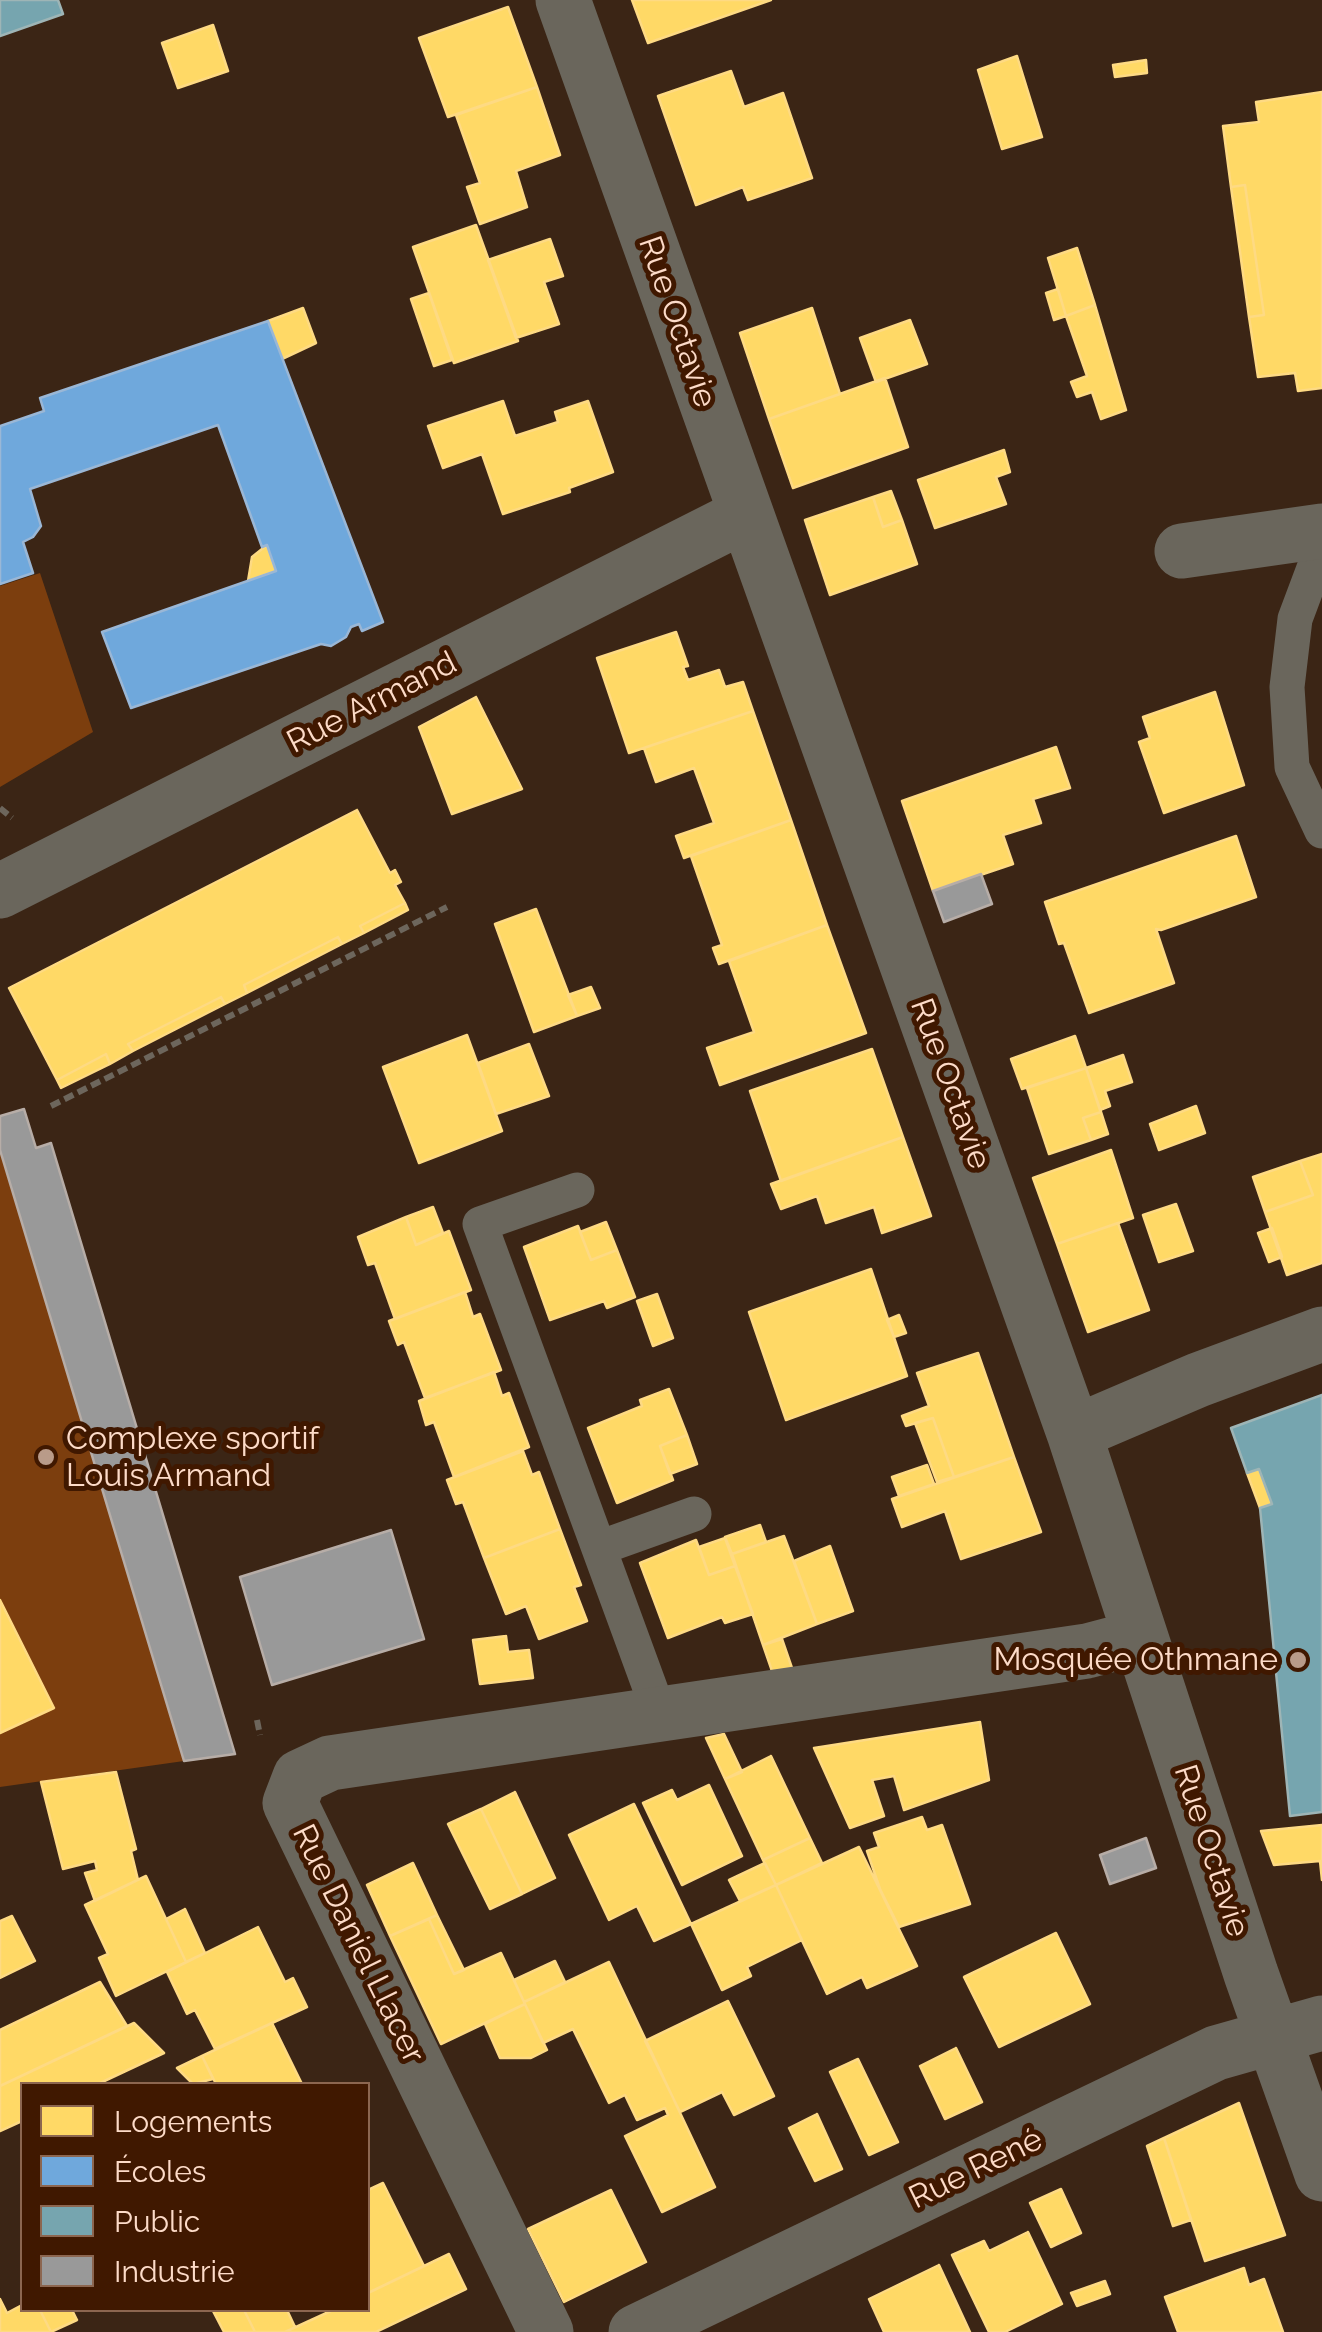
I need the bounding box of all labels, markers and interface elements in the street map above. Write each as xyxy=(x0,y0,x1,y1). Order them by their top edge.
street label: Rue Octavie xyxy=(630,231,724,413)
street label: Rue Armand xyxy=(281,644,463,762)
street label: Rue Octavie xyxy=(901,993,999,1175)
place label: Complexe sportif Louis Armand xyxy=(66,1420,319,1495)
marker: Complexe sportif Louis Armand xyxy=(35,1446,57,1468)
place label: Mosquée Othmane xyxy=(994,1641,1278,1679)
marker: Mosquée Othmane xyxy=(1287,1649,1309,1671)
street label: Rue Octavie xyxy=(1165,1760,1257,1942)
street label: Rue Daniel Llacer xyxy=(284,1819,432,2069)
legend xyxy=(20,2082,370,2312)
text: Logements xyxy=(114,2104,272,2139)
street label: Rue René xyxy=(903,2120,1049,2218)
text: Écoles xyxy=(114,2154,206,2189)
text: Public xyxy=(114,2204,200,2239)
text: Industrie xyxy=(114,2254,235,2289)

